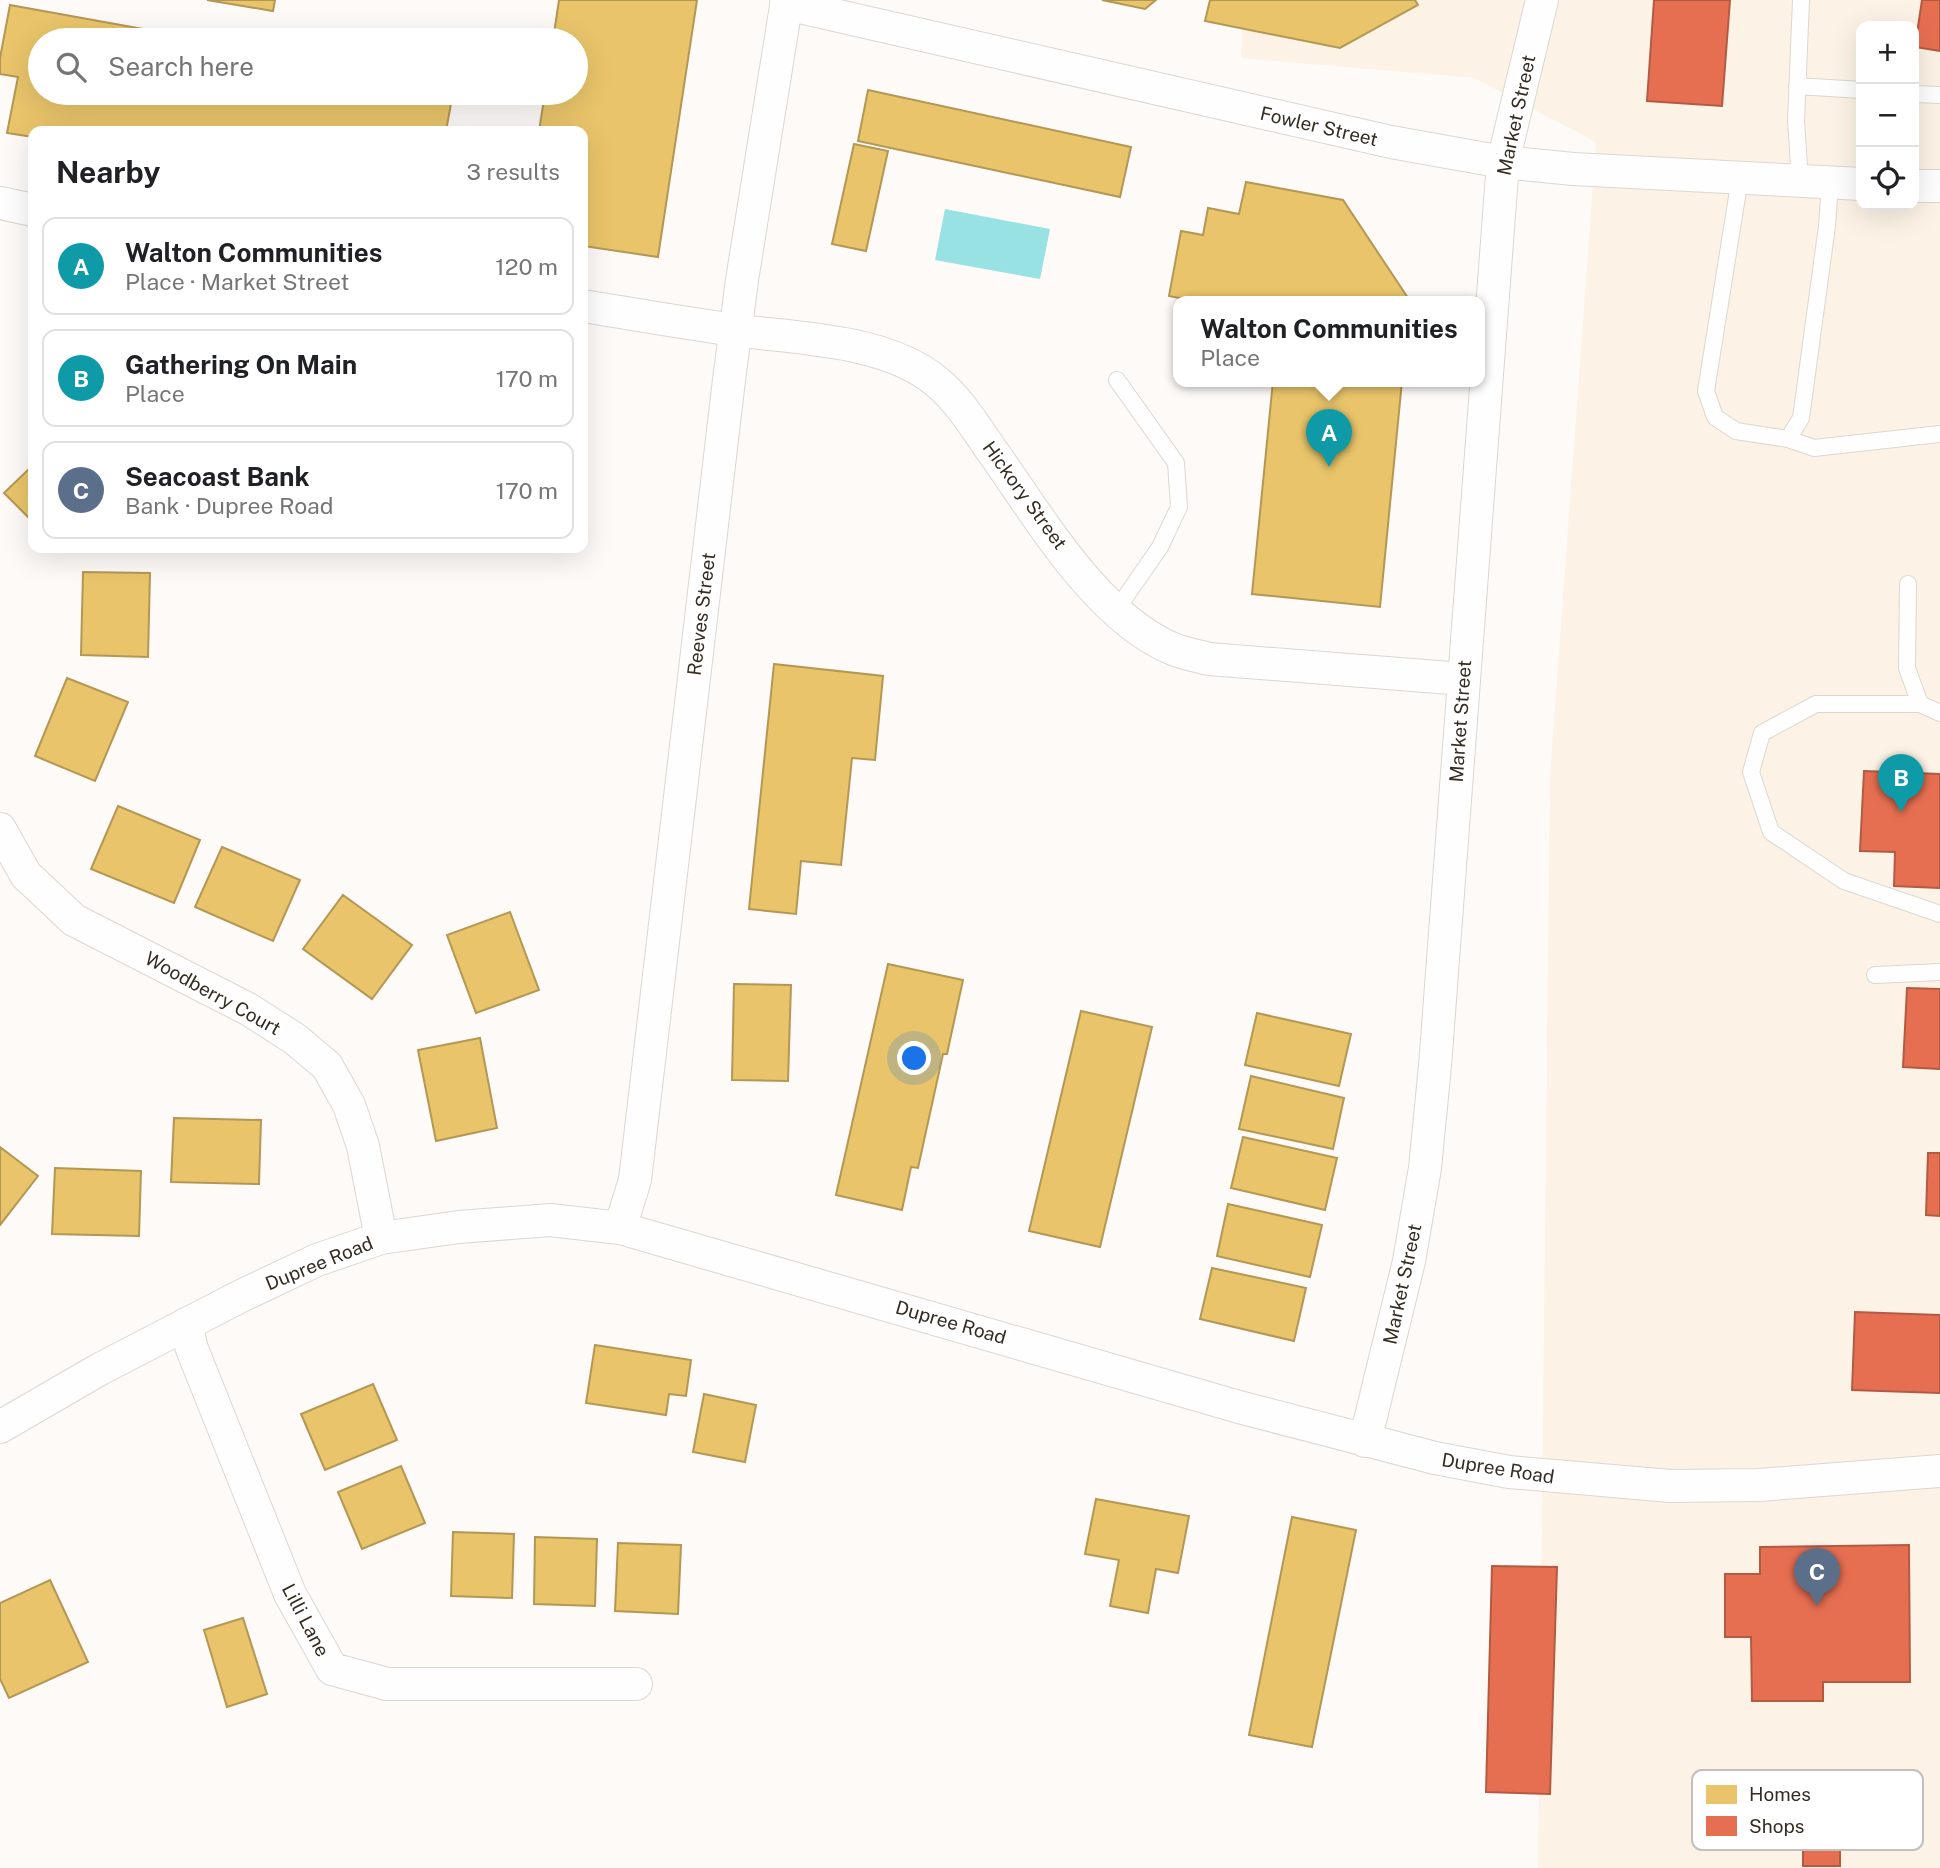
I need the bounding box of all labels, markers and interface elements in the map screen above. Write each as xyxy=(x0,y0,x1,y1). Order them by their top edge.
map controls xyxy=(1856,21,1919,210)
button: + xyxy=(1856,21,1919,84)
search box xyxy=(28,28,588,105)
icon: search xyxy=(52,48,90,86)
text: Search here xyxy=(108,51,254,82)
street label: Market Street xyxy=(1492,53,1540,177)
button: − xyxy=(1856,84,1919,147)
street label: Fowler Street xyxy=(1258,102,1380,150)
button: locate xyxy=(1856,147,1919,210)
text: Nearby xyxy=(56,154,160,190)
text: 3 results xyxy=(466,158,560,185)
text: Walton Communities xyxy=(125,237,382,268)
text: A xyxy=(73,253,89,280)
text: 120 m xyxy=(495,253,558,280)
text: Place · Market Street xyxy=(125,268,349,295)
popup xyxy=(1173,296,1485,387)
text: Walton Communities xyxy=(1200,313,1458,344)
text: Place xyxy=(1200,344,1260,371)
text: Gathering On Main xyxy=(125,349,357,380)
text: B xyxy=(73,365,89,392)
text: 170 m xyxy=(496,365,558,392)
text: Place xyxy=(125,380,185,407)
pin: A xyxy=(1306,409,1352,467)
street label: Hickory Street xyxy=(978,437,1072,553)
text: Seacoast Bank xyxy=(125,461,310,492)
text: C xyxy=(73,477,89,504)
text: 170 m xyxy=(496,477,558,504)
text: Bank · Dupree Road xyxy=(125,492,334,519)
street label: Reeves Street xyxy=(683,551,719,677)
street label: Market Street xyxy=(1445,659,1475,783)
pin: B xyxy=(1878,754,1924,812)
street label: Woodberry Court xyxy=(141,947,285,1039)
your location xyxy=(897,1041,931,1075)
street label: Market Street xyxy=(1378,1222,1426,1346)
street label: Dupree Road xyxy=(262,1231,376,1295)
street label: Dupree Road xyxy=(893,1296,1009,1348)
street label: Dupree Road xyxy=(1440,1448,1556,1488)
pin: C xyxy=(1794,1548,1840,1606)
street label: Lilli Lane xyxy=(278,1580,334,1660)
legend xyxy=(1692,1770,1923,1850)
text: Homes xyxy=(1749,1783,1811,1805)
text: Shops xyxy=(1749,1815,1804,1837)

